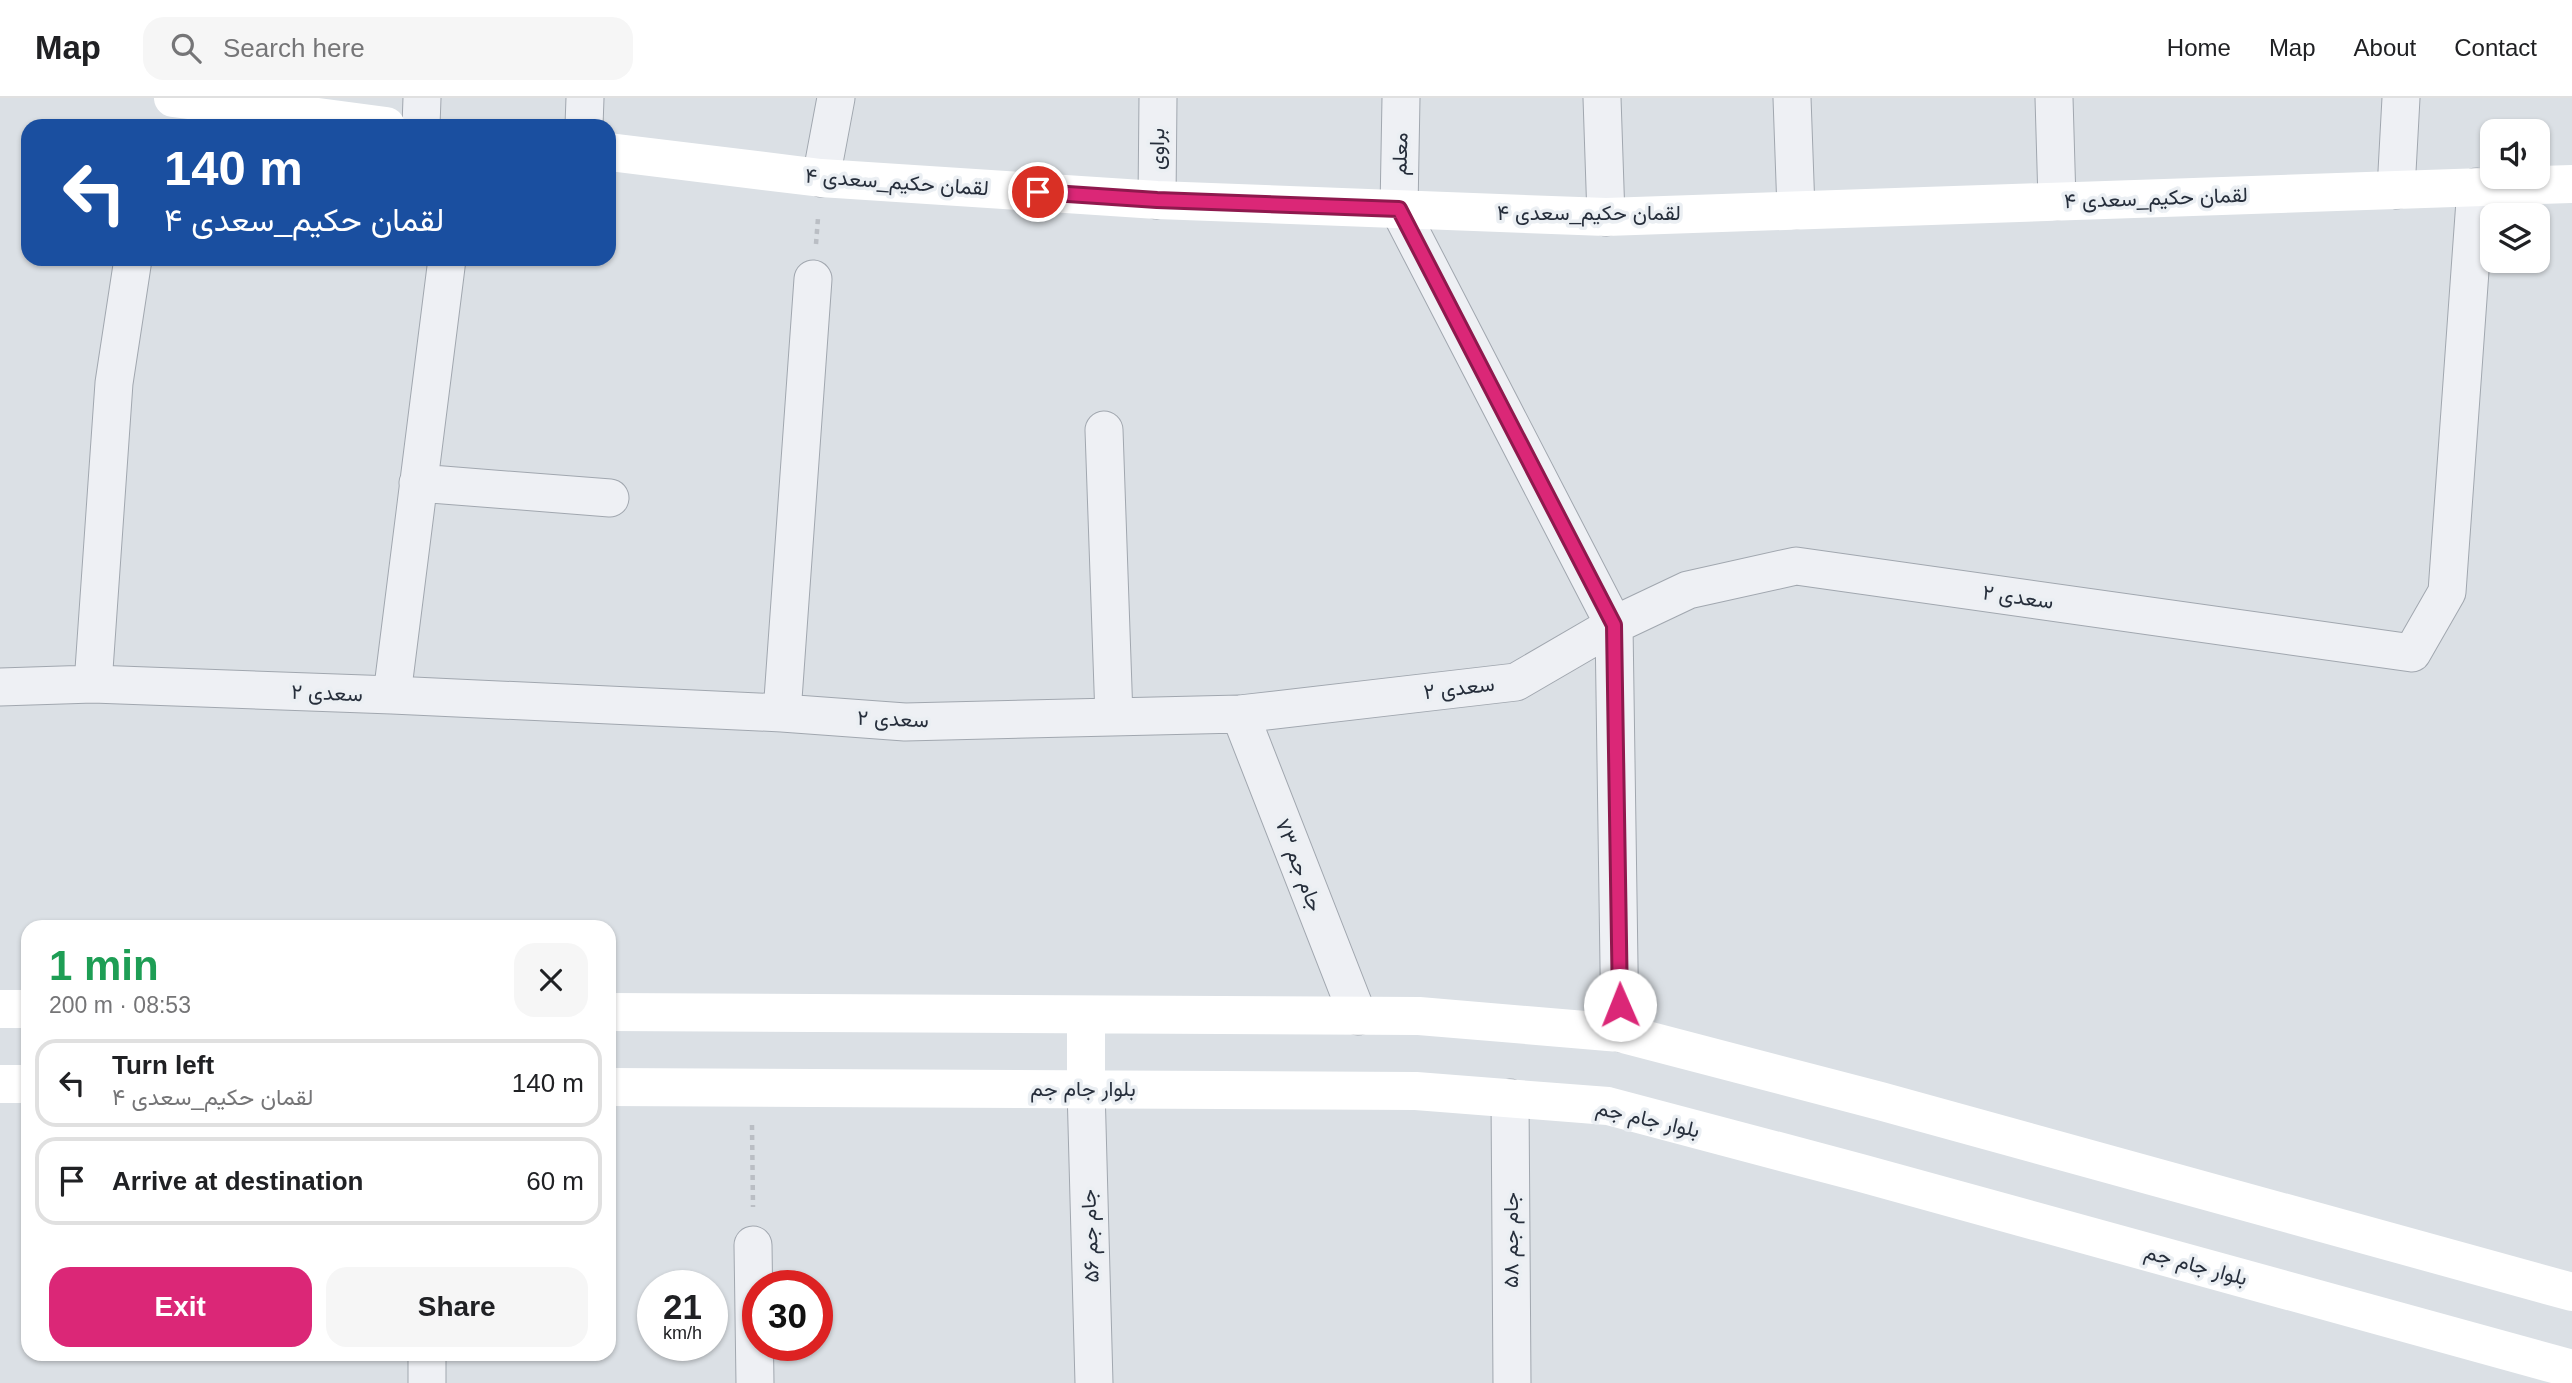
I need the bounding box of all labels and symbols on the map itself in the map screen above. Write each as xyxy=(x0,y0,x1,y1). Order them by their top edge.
street label: براوی xyxy=(1145,128,1170,170)
street label: معلم xyxy=(1388,132,1414,176)
pin xyxy=(1008,162,1068,222)
street label: لقمان حکیم_سعدی ۴ xyxy=(804,164,990,202)
street label: لقمان حکیم_سعدی ۴ xyxy=(2064,183,2248,215)
street label: لقمان حکیم_سعدی ۴ xyxy=(1497,201,1681,227)
street label: سعدی ۲ xyxy=(1981,580,2055,614)
street label: سعدی ۲ xyxy=(1422,672,1496,704)
street label: سعدی ۲ xyxy=(291,680,363,706)
street label: سعدی ۲ xyxy=(857,706,929,732)
street label: جام جم ۷۳ xyxy=(1268,815,1328,915)
position arrow xyxy=(1583,968,1657,1042)
street label: بلوار جام جم xyxy=(1030,1077,1136,1103)
street label: بلوار جام جم xyxy=(1594,1095,1702,1144)
street label: جام جم ۵۶ xyxy=(1076,1189,1106,1283)
street label: جام جم ۵۸ xyxy=(1499,1192,1525,1288)
street label: بلوار جام جم xyxy=(2141,1240,2250,1292)
speed limit sign: 30 xyxy=(742,1270,833,1361)

